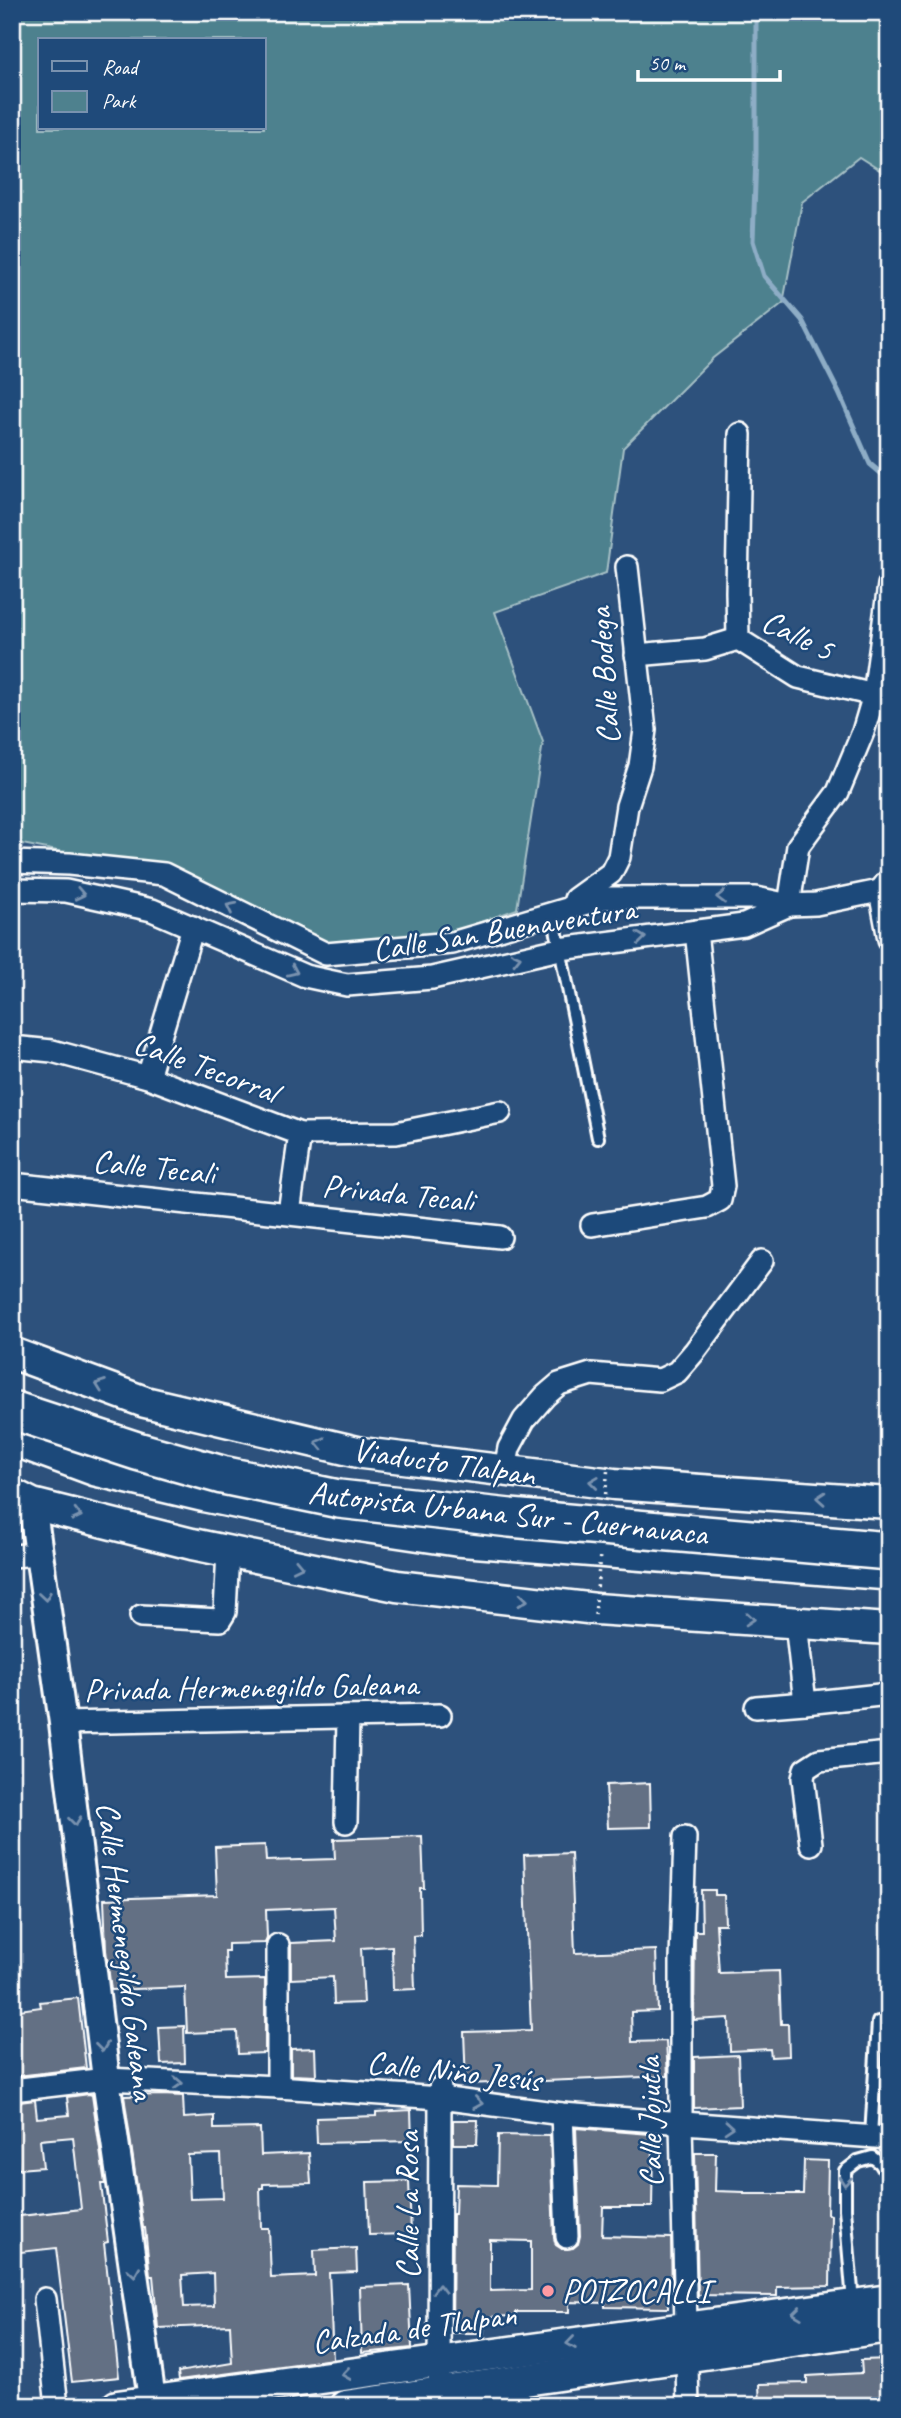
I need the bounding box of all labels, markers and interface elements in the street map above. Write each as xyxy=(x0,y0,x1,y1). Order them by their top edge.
legend xyxy=(38,38,266,130)
scale bar xyxy=(638,38,780,82)
text: 50 m xyxy=(649,50,687,76)
text: Road xyxy=(102,54,141,80)
text: Park xyxy=(102,88,137,114)
street label: Calle 5 xyxy=(755,600,843,671)
street label: Calle Bodega xyxy=(578,604,630,746)
one-way arrow xyxy=(74,886,86,900)
street label: Calle San Buenaventura xyxy=(370,887,641,971)
one-way arrow xyxy=(715,889,726,905)
one-way arrow xyxy=(226,902,238,916)
one-way arrow xyxy=(635,930,647,945)
one-way arrow xyxy=(510,952,522,966)
one-way arrow xyxy=(286,963,298,977)
street label: Calle Tecorral xyxy=(128,1022,289,1114)
street label: Calle Tecali xyxy=(91,1140,221,1195)
street label: Privada Tecali xyxy=(320,1164,479,1222)
one-way arrow xyxy=(95,1380,107,1394)
street label: Viaducto Tlalpan xyxy=(350,1428,539,1496)
one-way arrow xyxy=(314,1437,326,1451)
street label: Autopista Urbana Sur - Cuernavaca xyxy=(306,1471,711,1555)
one-way arrow xyxy=(588,1474,600,1489)
one-way arrow xyxy=(815,1491,826,1506)
one-way arrow xyxy=(71,1507,83,1521)
one-way arrow xyxy=(292,1557,304,1572)
one-way arrow xyxy=(37,1590,52,1601)
one-way arrow xyxy=(517,1593,529,1608)
one-way arrow xyxy=(744,1612,755,1627)
street label: Privada Hermenegildo Galeana xyxy=(84,1663,421,1711)
street label: Calle Hermenegildo Galeana xyxy=(87,1800,165,2104)
one-way arrow xyxy=(67,1815,82,1827)
one-way arrow xyxy=(94,2041,109,2053)
street label: Calle Niño Jesús xyxy=(365,2041,546,2101)
street label: Calle Jojutla xyxy=(628,2055,672,2188)
one-way arrow xyxy=(173,2075,184,2090)
one-way arrow xyxy=(472,2095,484,2110)
one-way arrow xyxy=(724,2119,735,2134)
street label: Calle La Rosa xyxy=(387,2129,429,2279)
one-way arrow xyxy=(838,2176,853,2187)
one-way arrow xyxy=(126,2266,141,2278)
place label: POTZOCALLI xyxy=(562,2270,716,2312)
one-way arrow xyxy=(431,2283,447,2293)
marker: POTZOCALLI xyxy=(540,2283,556,2299)
street label: Calzada de Tlalpan xyxy=(309,2293,519,2363)
one-way arrow xyxy=(791,2305,803,2320)
one-way arrow xyxy=(566,2335,577,2350)
one-way arrow xyxy=(340,2367,352,2382)

